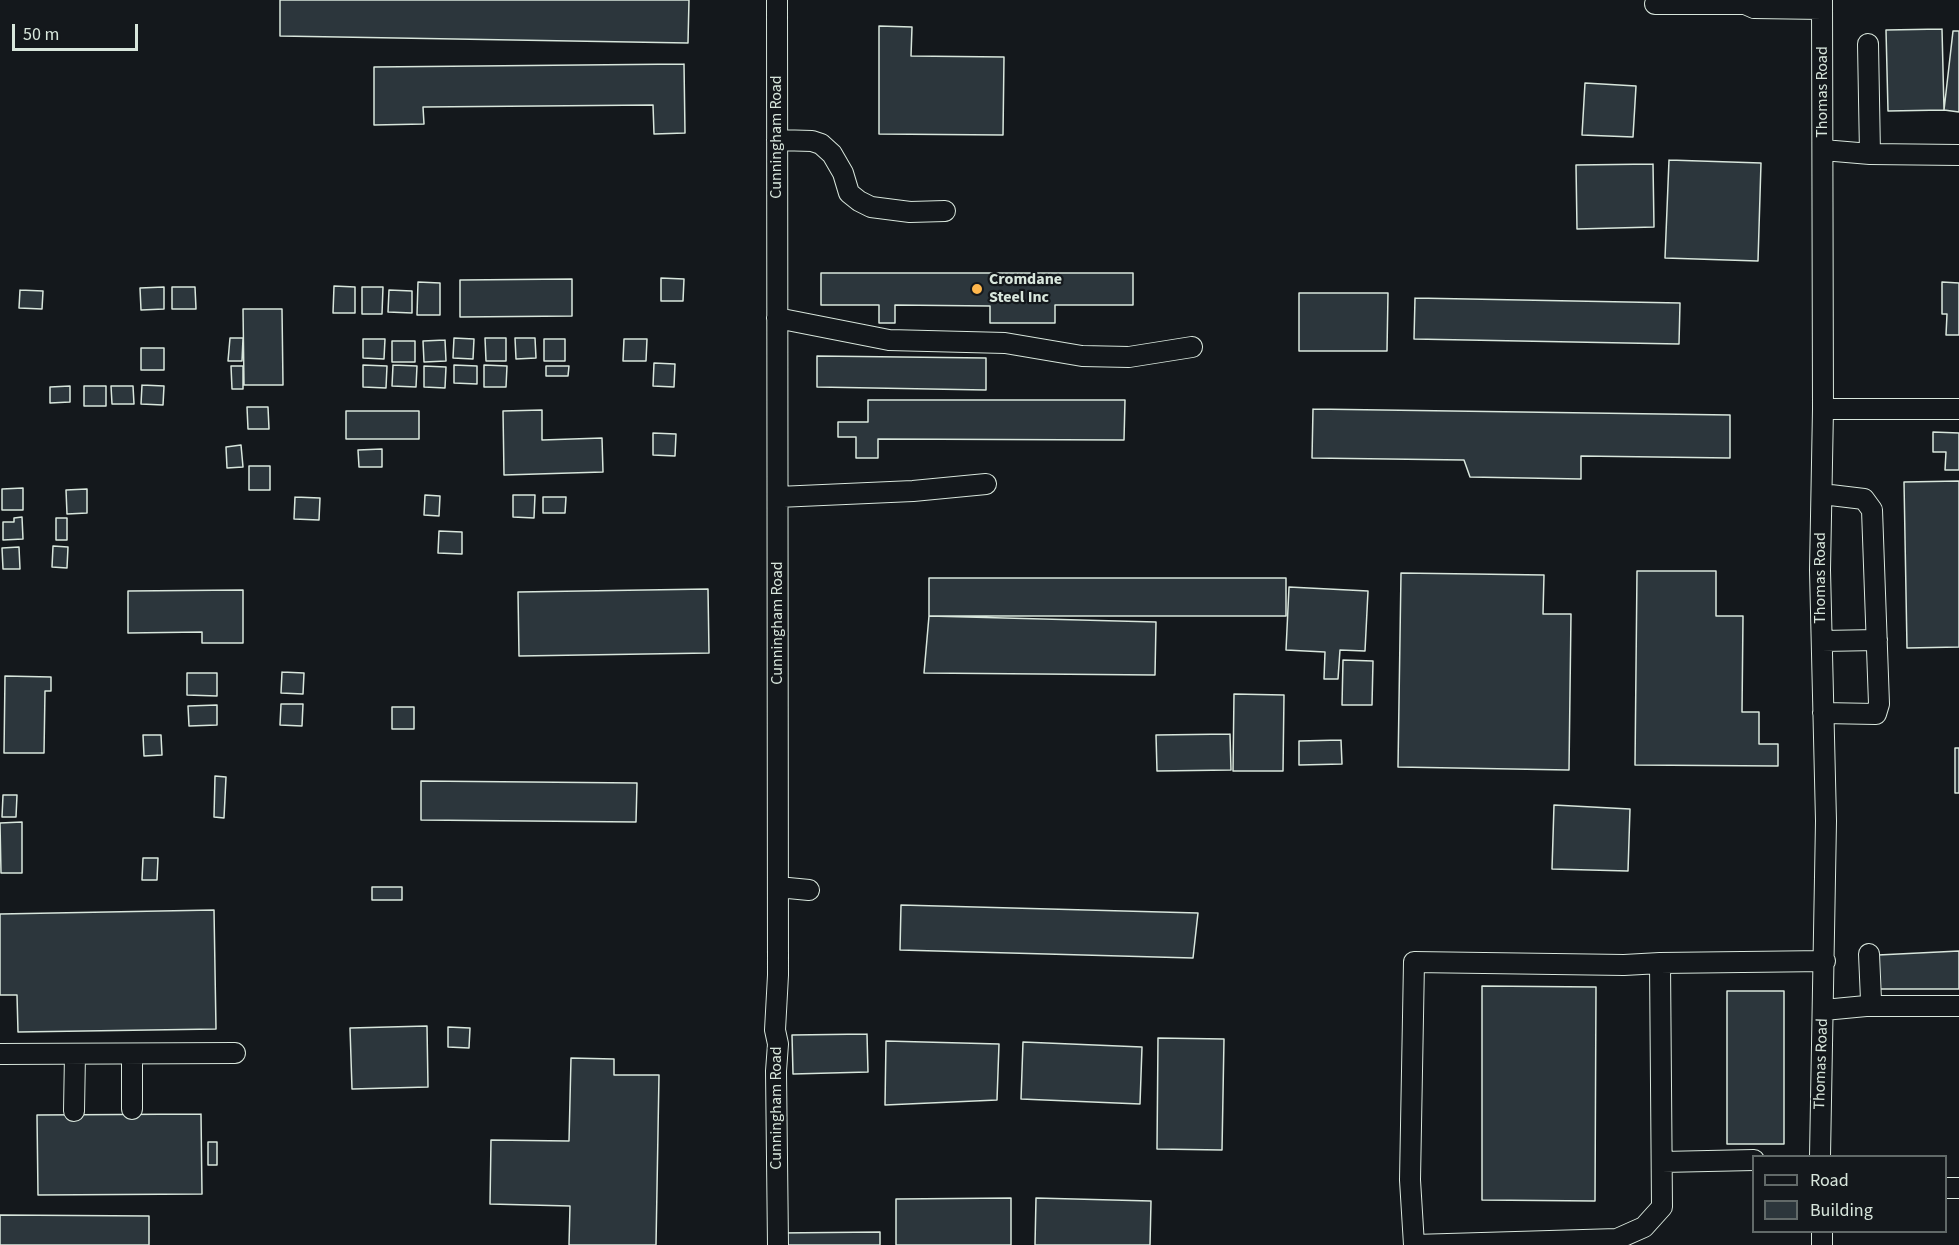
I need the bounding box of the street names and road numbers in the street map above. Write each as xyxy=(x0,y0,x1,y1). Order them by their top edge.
street label: Thomas Road xyxy=(1813,46,1833,138)
street label: Cunningham Road xyxy=(767,75,787,199)
street label: Thomas Road xyxy=(1811,532,1831,624)
street label: Cunningham Road xyxy=(768,561,788,685)
street label: Thomas Road xyxy=(1811,1018,1833,1110)
street label: Cunningham Road xyxy=(767,1046,787,1170)

